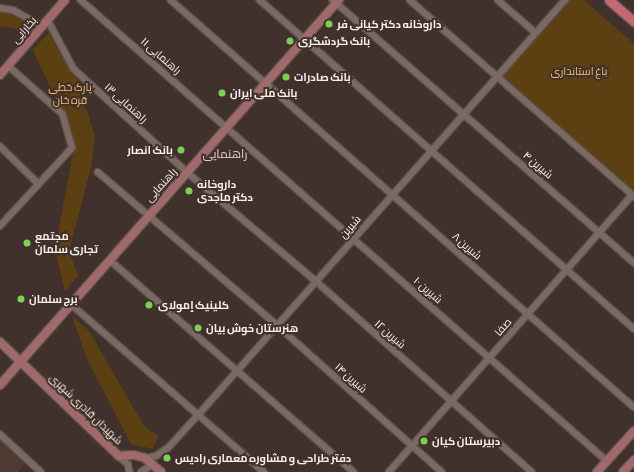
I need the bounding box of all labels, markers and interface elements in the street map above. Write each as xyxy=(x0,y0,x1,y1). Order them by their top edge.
street label: بخارایی xyxy=(9,14,39,46)
place label: داروخانه دکتر کیانی فر xyxy=(337,17,442,31)
marker: داروخانه دکتر کیانی فر xyxy=(324,19,334,29)
place label: بانک گردشگری xyxy=(298,34,370,48)
street label: راهنمایی ۱۱ xyxy=(138,35,184,77)
marker: بانک گردشگری xyxy=(285,36,295,46)
park label: باغ استانداری xyxy=(551,64,607,78)
place label: بانک صادرات xyxy=(294,70,351,84)
marker: بانک صادرات xyxy=(281,72,291,82)
street label: راهنمایی ۱۳ xyxy=(102,80,150,126)
park label: پارک خطی قره خان xyxy=(48,81,92,107)
place label: بانک ملی ایران xyxy=(230,86,297,100)
marker: بانک ملی ایران xyxy=(217,88,227,98)
place label: بانک انصار xyxy=(127,143,173,157)
marker: بانک انصار xyxy=(176,145,186,155)
district label: راهنمایی xyxy=(203,148,247,162)
street label: شیرین ۴ xyxy=(520,149,556,181)
street label: راهنمایی xyxy=(142,165,180,205)
place label: داروخانه دکتر ماجدی xyxy=(197,178,253,204)
marker: داروخانه دکتر ماجدی xyxy=(184,186,194,196)
street label: شیرین xyxy=(336,213,364,241)
place label: مجتمع تجاری سلمان xyxy=(35,230,98,256)
street label: شیرین ۸ xyxy=(450,230,484,262)
marker: مجتمع تجاری سلمان xyxy=(22,238,32,248)
street label: شیرین ۱۰ xyxy=(411,274,445,306)
place label: برج سلمان xyxy=(29,292,78,306)
marker: برج سلمان xyxy=(16,294,26,304)
place label: کلینیک إمولای xyxy=(158,298,229,312)
marker: کلینیک إمولای xyxy=(143,299,155,311)
street label: صفا xyxy=(492,315,514,339)
street label: شیرین ۱۲ xyxy=(372,317,408,351)
place label: هنرستان خوش بیان xyxy=(206,321,298,335)
marker: هنرستان خوش بیان xyxy=(193,323,203,333)
street label: شیرین ۱۴ xyxy=(332,360,370,396)
street label: شهیدان قادری شهری xyxy=(47,371,125,447)
place label: دبیرستان کیان xyxy=(432,434,500,448)
marker: دبیرستان کیان xyxy=(419,436,429,446)
place label: دفتر طراحی و مشاوره معماری رادیس xyxy=(175,451,351,465)
marker: دفتر طراحی و مشاوره معماری رادیس xyxy=(162,453,172,463)

